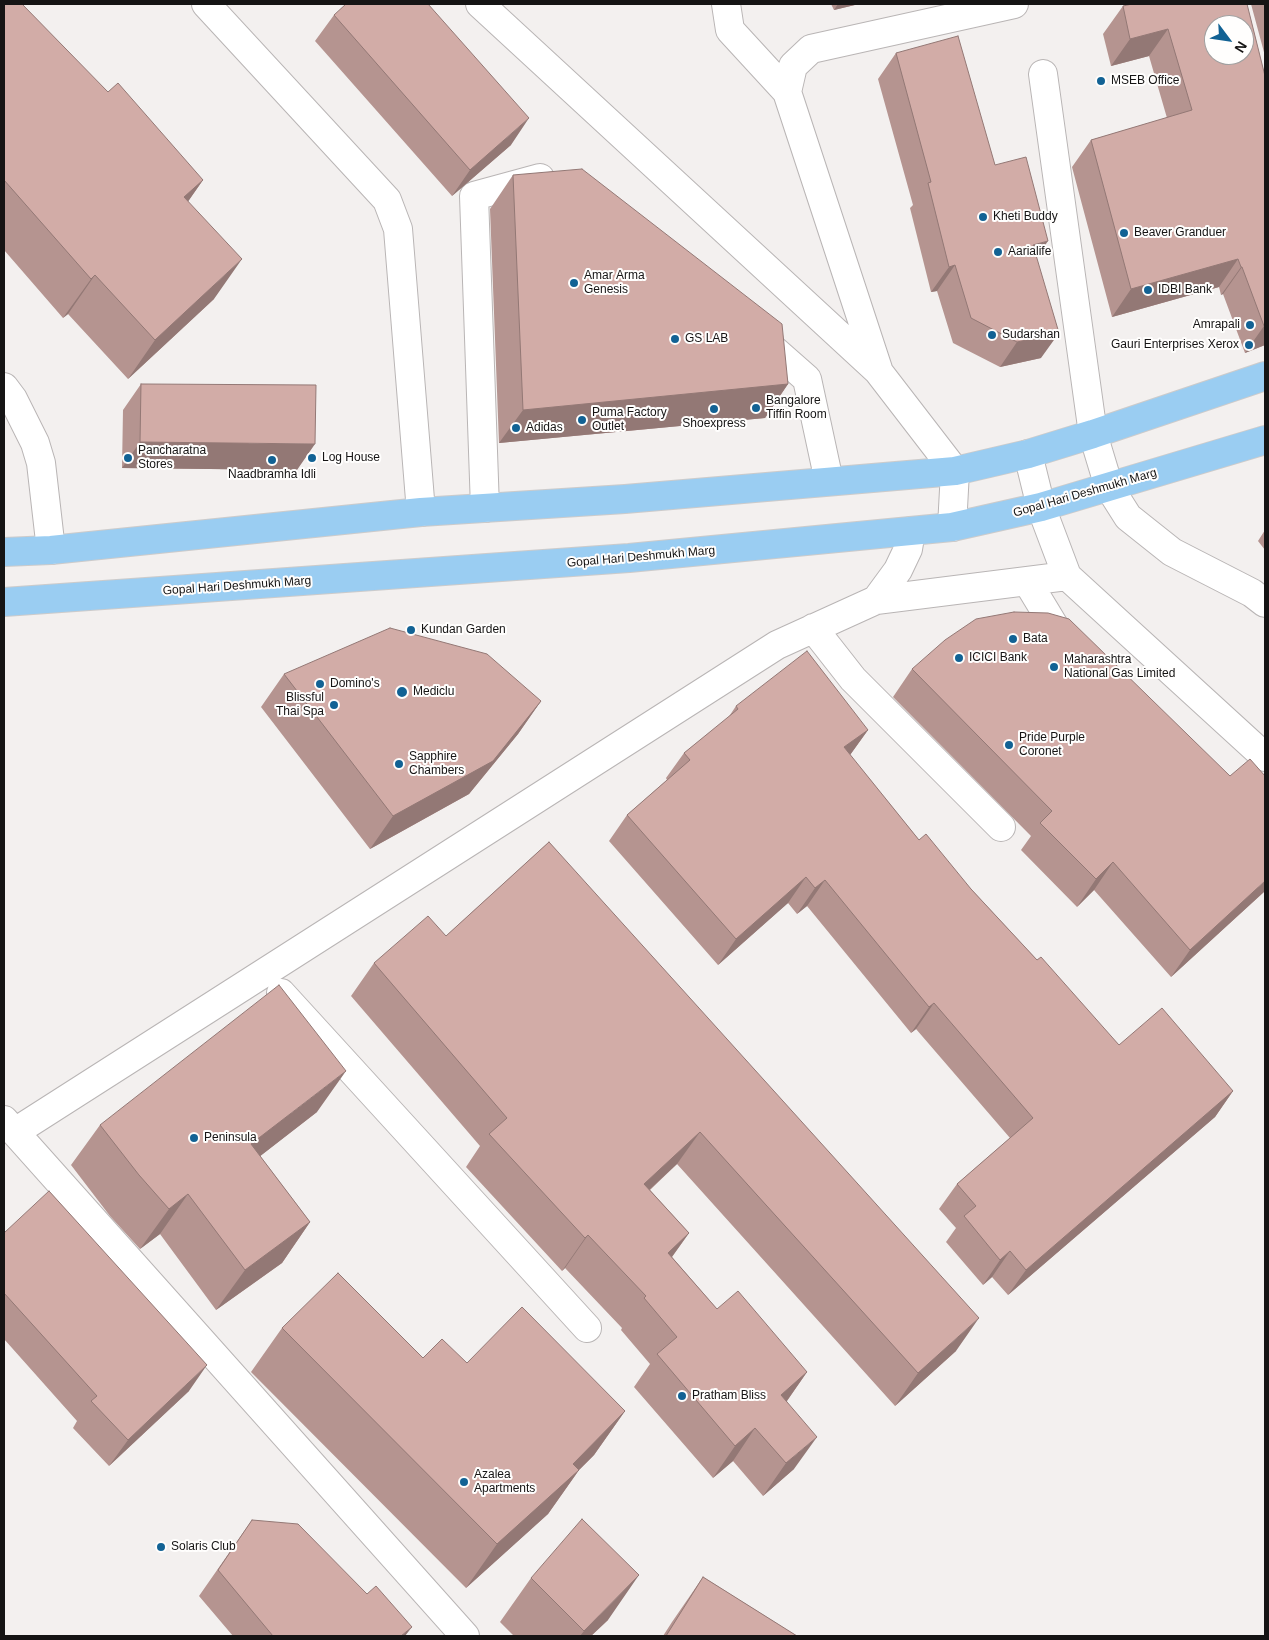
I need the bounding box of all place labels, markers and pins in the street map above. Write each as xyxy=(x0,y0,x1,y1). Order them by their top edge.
place label: MSEB Office xyxy=(1111,74,1179,88)
marker: MSEB Office xyxy=(1095,75,1107,87)
place label: Kheti Buddy xyxy=(993,210,1058,224)
marker: Kheti Buddy xyxy=(977,211,989,223)
place label: Beaver Granduer xyxy=(1134,226,1226,240)
marker: Beaver Granduer xyxy=(1118,227,1130,239)
place label: Aarialife xyxy=(1008,245,1051,259)
marker: Aarialife xyxy=(992,246,1004,258)
place label: Amar Arma Genesis xyxy=(584,269,645,297)
marker: Amar Arma Genesis xyxy=(568,277,580,289)
place label: IDBI Bank xyxy=(1158,283,1212,297)
marker: IDBI Bank xyxy=(1142,284,1154,296)
place label: Amrapali xyxy=(1193,318,1240,332)
marker: Amrapali xyxy=(1244,319,1256,331)
place label: Sudarshan xyxy=(1002,328,1060,342)
marker: Sudarshan xyxy=(986,329,998,341)
place label: GS LAB xyxy=(685,332,728,346)
marker: GS LAB xyxy=(669,333,681,345)
place label: Gauri Enterprises Xerox xyxy=(1111,338,1239,352)
marker: Gauri Enterprises Xerox xyxy=(1243,339,1255,351)
place label: Bangalore Tiffin Room xyxy=(766,394,827,422)
marker: Bangalore Tiffin Room xyxy=(750,402,762,414)
marker: Shoexpress xyxy=(708,403,720,415)
place label: Puma Factory Outlet xyxy=(592,406,667,434)
marker: Puma Factory Outlet xyxy=(576,414,588,426)
place label: Shoexpress xyxy=(682,417,746,431)
place label: Adidas xyxy=(526,421,563,435)
marker: Adidas xyxy=(510,422,522,434)
place label: Pancharatna Stores xyxy=(138,444,206,472)
place label: Log House xyxy=(322,451,380,465)
marker: Pancharatna Stores xyxy=(122,452,134,464)
marker: Log House xyxy=(306,452,318,464)
marker: Naadbramha Idli xyxy=(266,454,278,466)
place label: Naadbramha Idli xyxy=(228,468,316,482)
place label: Kundan Garden xyxy=(421,623,506,637)
marker: Kundan Garden xyxy=(405,624,417,636)
place label: Bata xyxy=(1023,632,1048,646)
marker: Bata xyxy=(1007,633,1019,645)
place label: ICICI Bank xyxy=(969,651,1027,665)
marker: ICICI Bank xyxy=(953,652,965,664)
place label: Maharashtra National Gas Limited xyxy=(1064,653,1175,681)
marker: Maharashtra National Gas Limited xyxy=(1048,661,1060,673)
place label: Domino's xyxy=(330,677,380,691)
marker: Domino's xyxy=(314,678,326,690)
marker: Mediclu xyxy=(395,685,409,699)
place label: Mediclu xyxy=(413,685,454,699)
place label: Blissful Thai Spa xyxy=(276,691,324,719)
marker: Blissful Thai Spa xyxy=(328,699,340,711)
place label: Pride Purple Coronet xyxy=(1019,731,1085,759)
marker: Pride Purple Coronet xyxy=(1003,739,1015,751)
place label: Sapphire Chambers xyxy=(409,750,464,778)
marker: Sapphire Chambers xyxy=(393,758,405,770)
place label: Peninsula xyxy=(204,1131,257,1145)
marker: Peninsula xyxy=(188,1132,200,1144)
place label: Pratham Bliss xyxy=(692,1389,766,1403)
marker: Pratham Bliss xyxy=(676,1390,688,1402)
place label: Azalea Apartments xyxy=(474,1468,535,1496)
marker: Azalea Apartments xyxy=(458,1476,470,1488)
place label: Solaris Club xyxy=(171,1540,236,1554)
marker: Solaris Club xyxy=(155,1541,167,1553)

